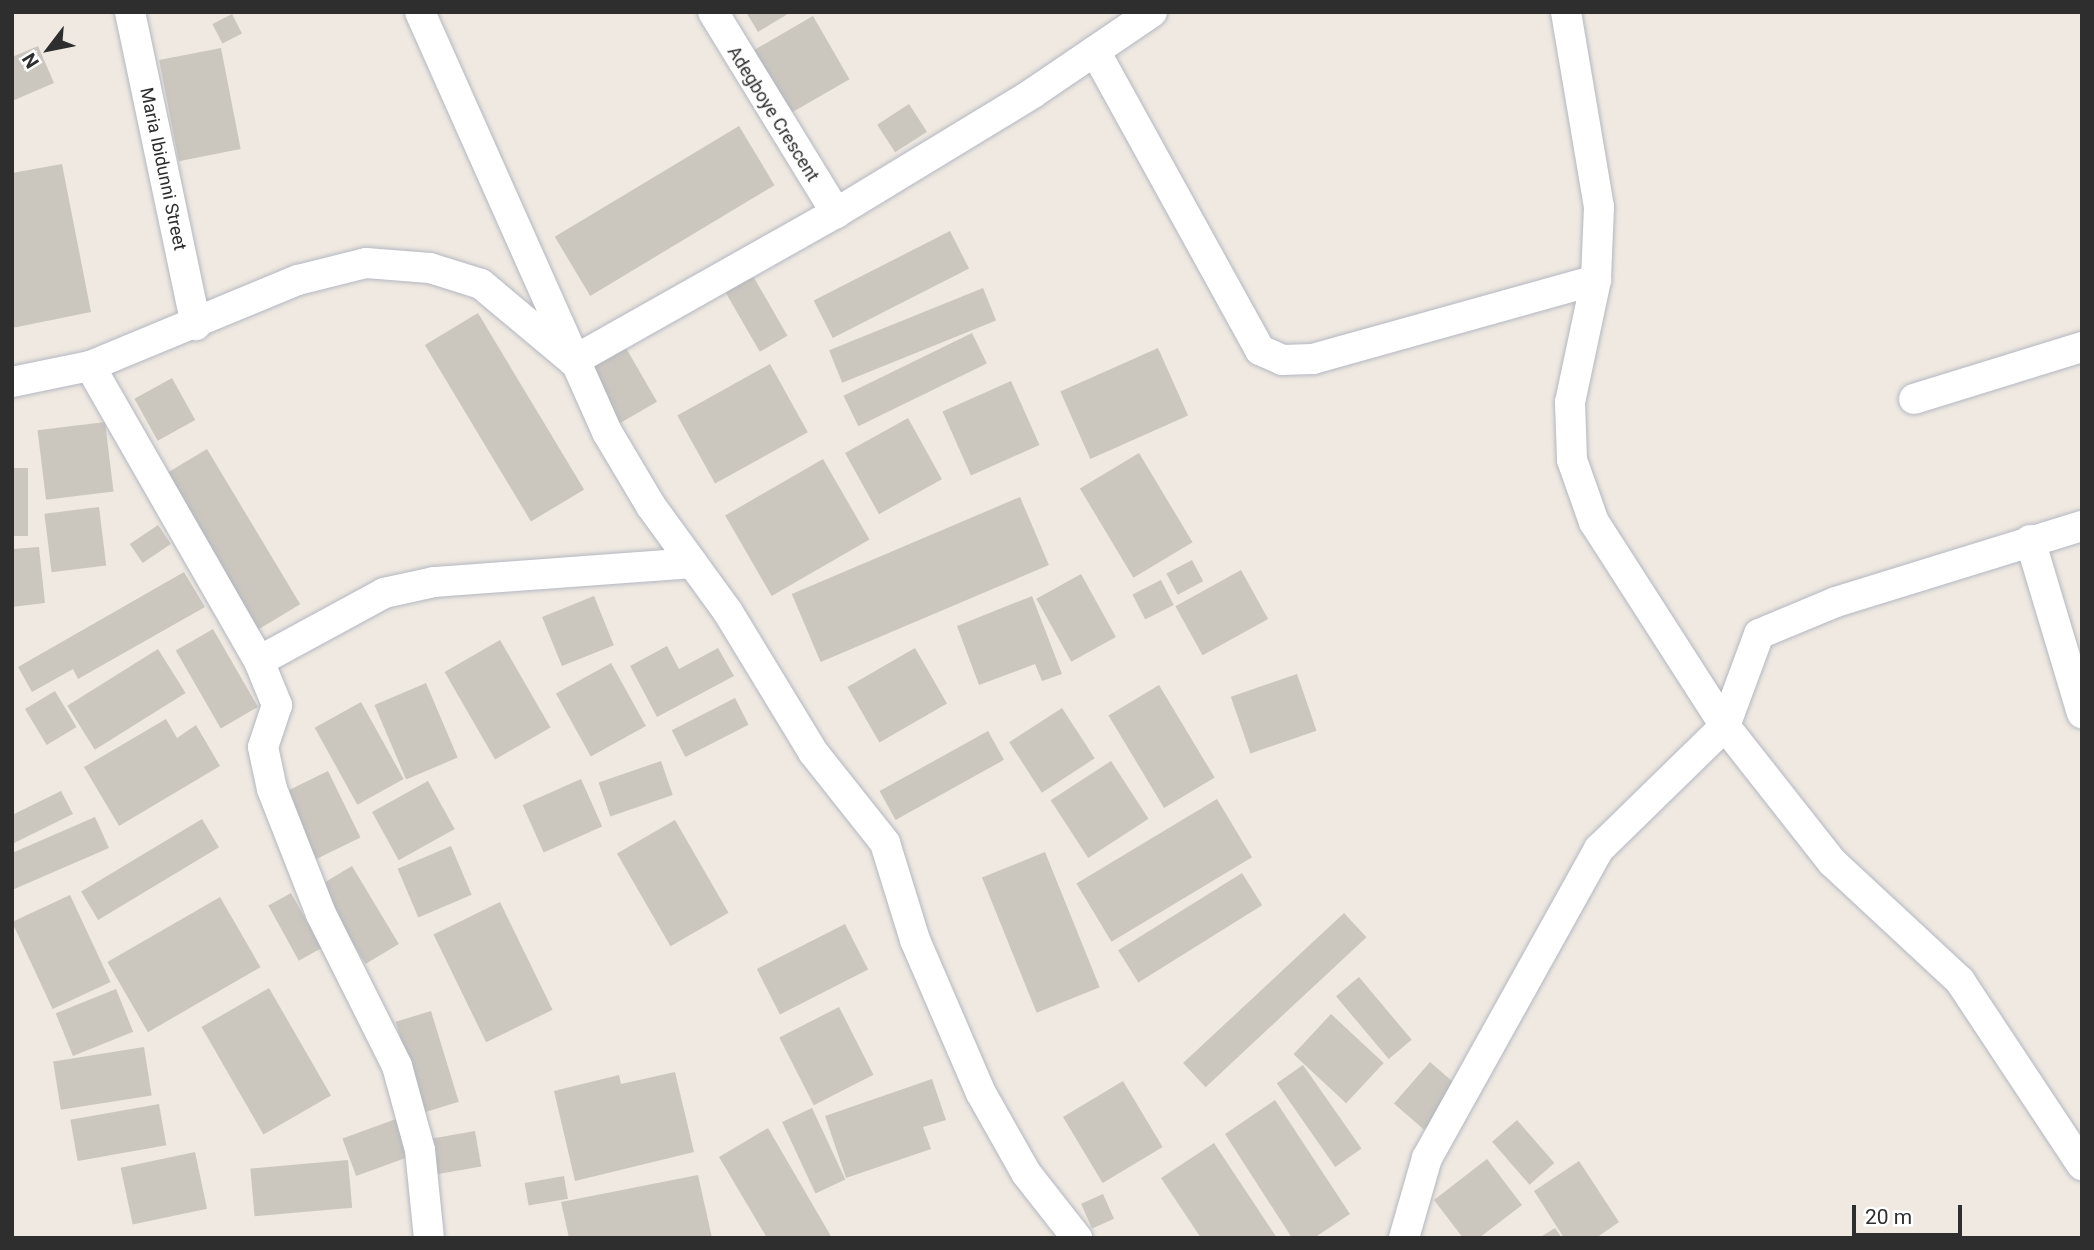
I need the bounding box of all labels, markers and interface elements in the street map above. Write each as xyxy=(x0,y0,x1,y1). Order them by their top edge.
north arrow xyxy=(14,14,84,84)
street label: Adegboye Crescent xyxy=(723,42,823,186)
text: N xyxy=(17,49,44,72)
street label: Maria Ibidunni Street xyxy=(135,86,191,252)
scale bar xyxy=(1856,1190,1966,1234)
text: 20 m xyxy=(1865,1205,1912,1229)

